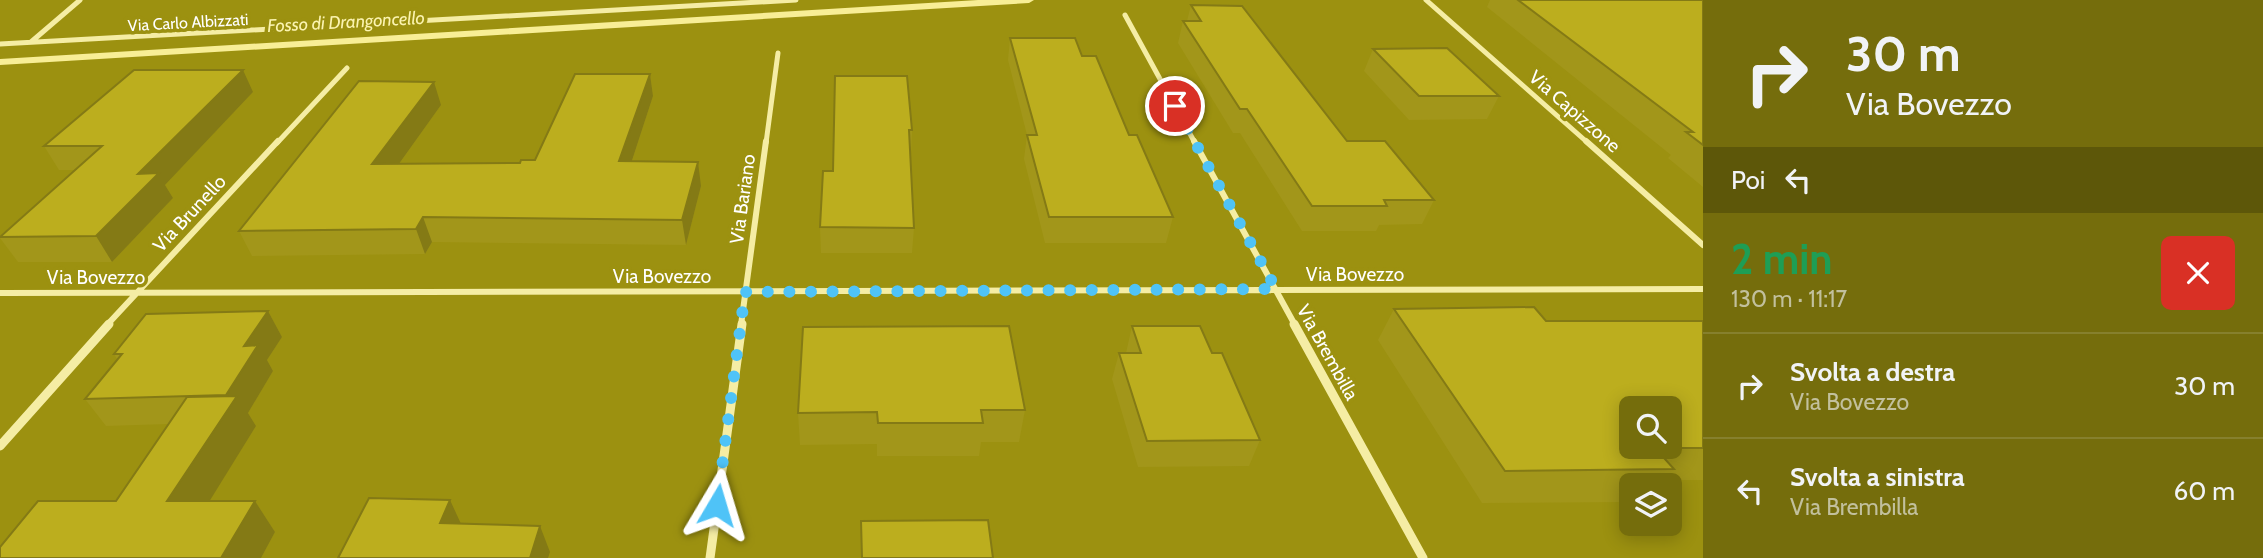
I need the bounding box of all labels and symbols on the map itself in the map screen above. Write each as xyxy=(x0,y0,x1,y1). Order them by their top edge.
water label: Fosso di Drangoncello xyxy=(267,7,425,37)
street label: Via Carlo Albizzati xyxy=(127,10,249,35)
street label: Via Capizzone xyxy=(1524,65,1625,158)
pin xyxy=(1145,76,1205,136)
street label: Via Bariano xyxy=(725,153,760,246)
street label: Via Brunello xyxy=(148,170,231,257)
street label: Via Bovezzo xyxy=(1306,263,1404,286)
street label: Via Bovezzo xyxy=(613,265,711,288)
street label: Via Bovezzo xyxy=(47,266,145,289)
street label: Via Brembilla xyxy=(1292,300,1363,404)
position arrow xyxy=(680,468,754,542)

